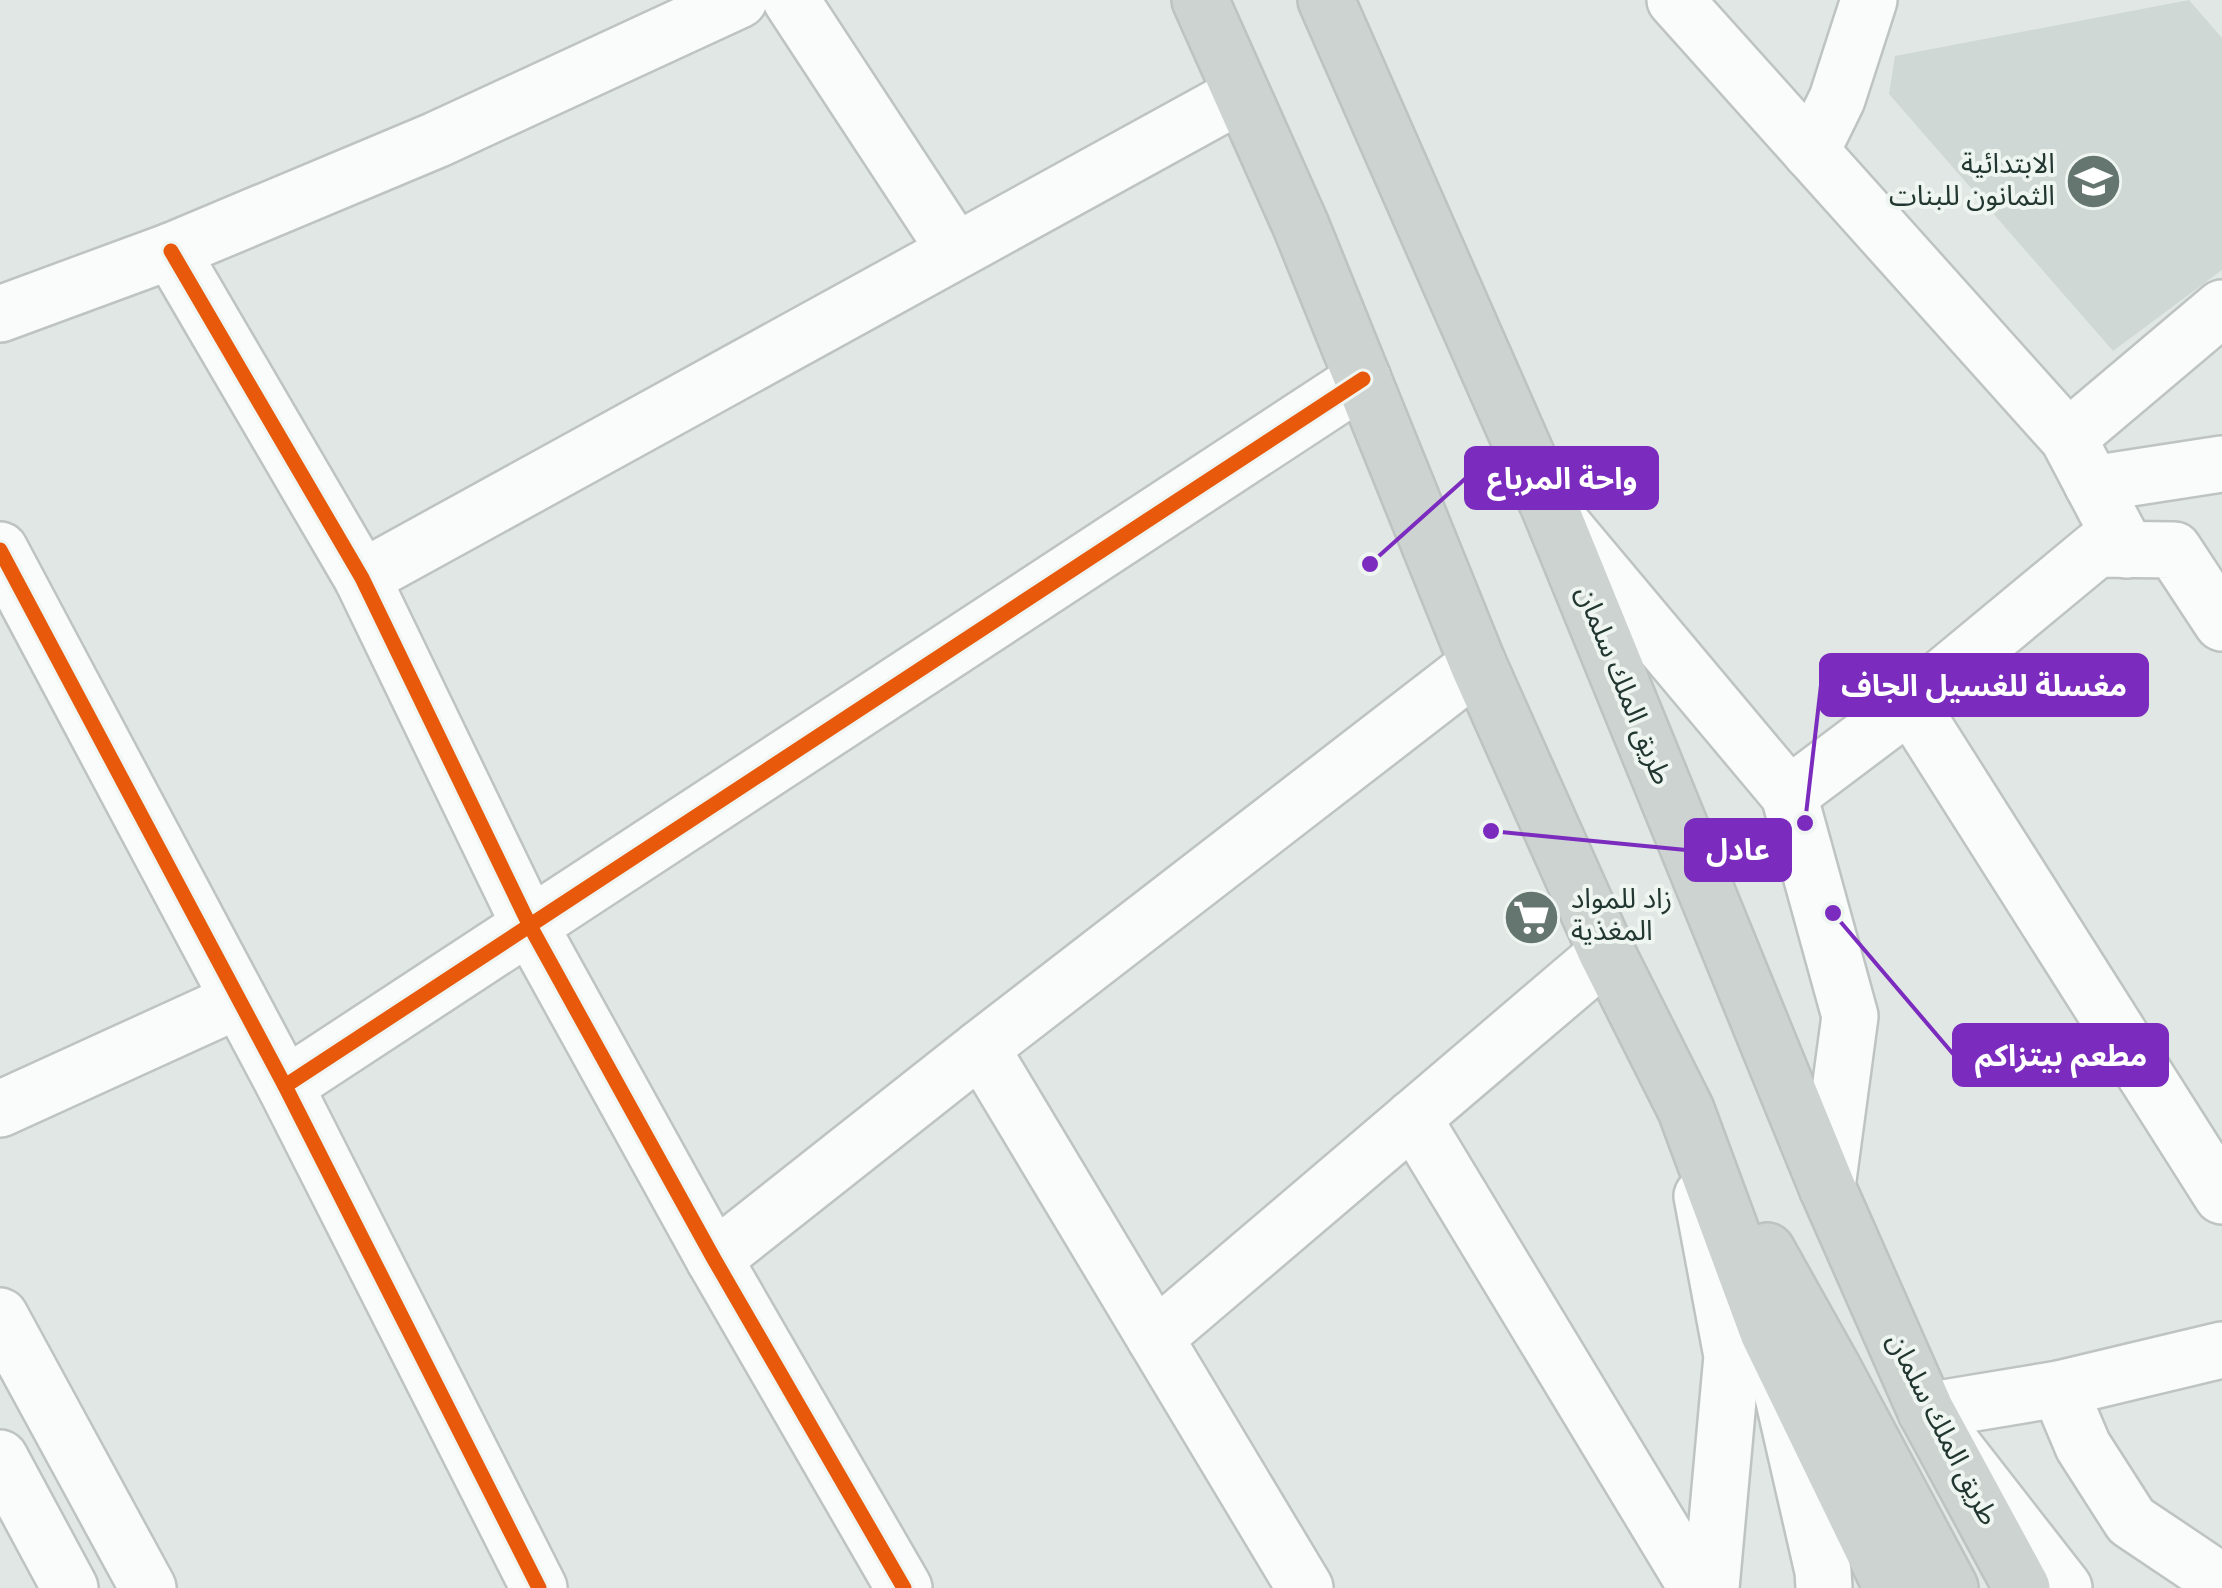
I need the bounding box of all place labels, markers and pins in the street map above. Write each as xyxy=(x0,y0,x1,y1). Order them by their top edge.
place label: الابتدائية الثمانون للبنات xyxy=(1889,148,2055,216)
school or university icon: الابتدائية الثمانون للبنات xyxy=(2064,152,2124,212)
callout: واحة المرباع xyxy=(1466,448,1657,508)
callout: مغسلة للغسيل الجاف xyxy=(1821,655,2147,715)
callout: عادل xyxy=(1686,820,1790,880)
place label: زاد للمواد المغذية xyxy=(1571,883,1672,951)
supermarket icon: زاد للمواد المغذية xyxy=(1502,887,1562,947)
callout: مطعم بيتزاكم xyxy=(1954,1025,2167,1085)

